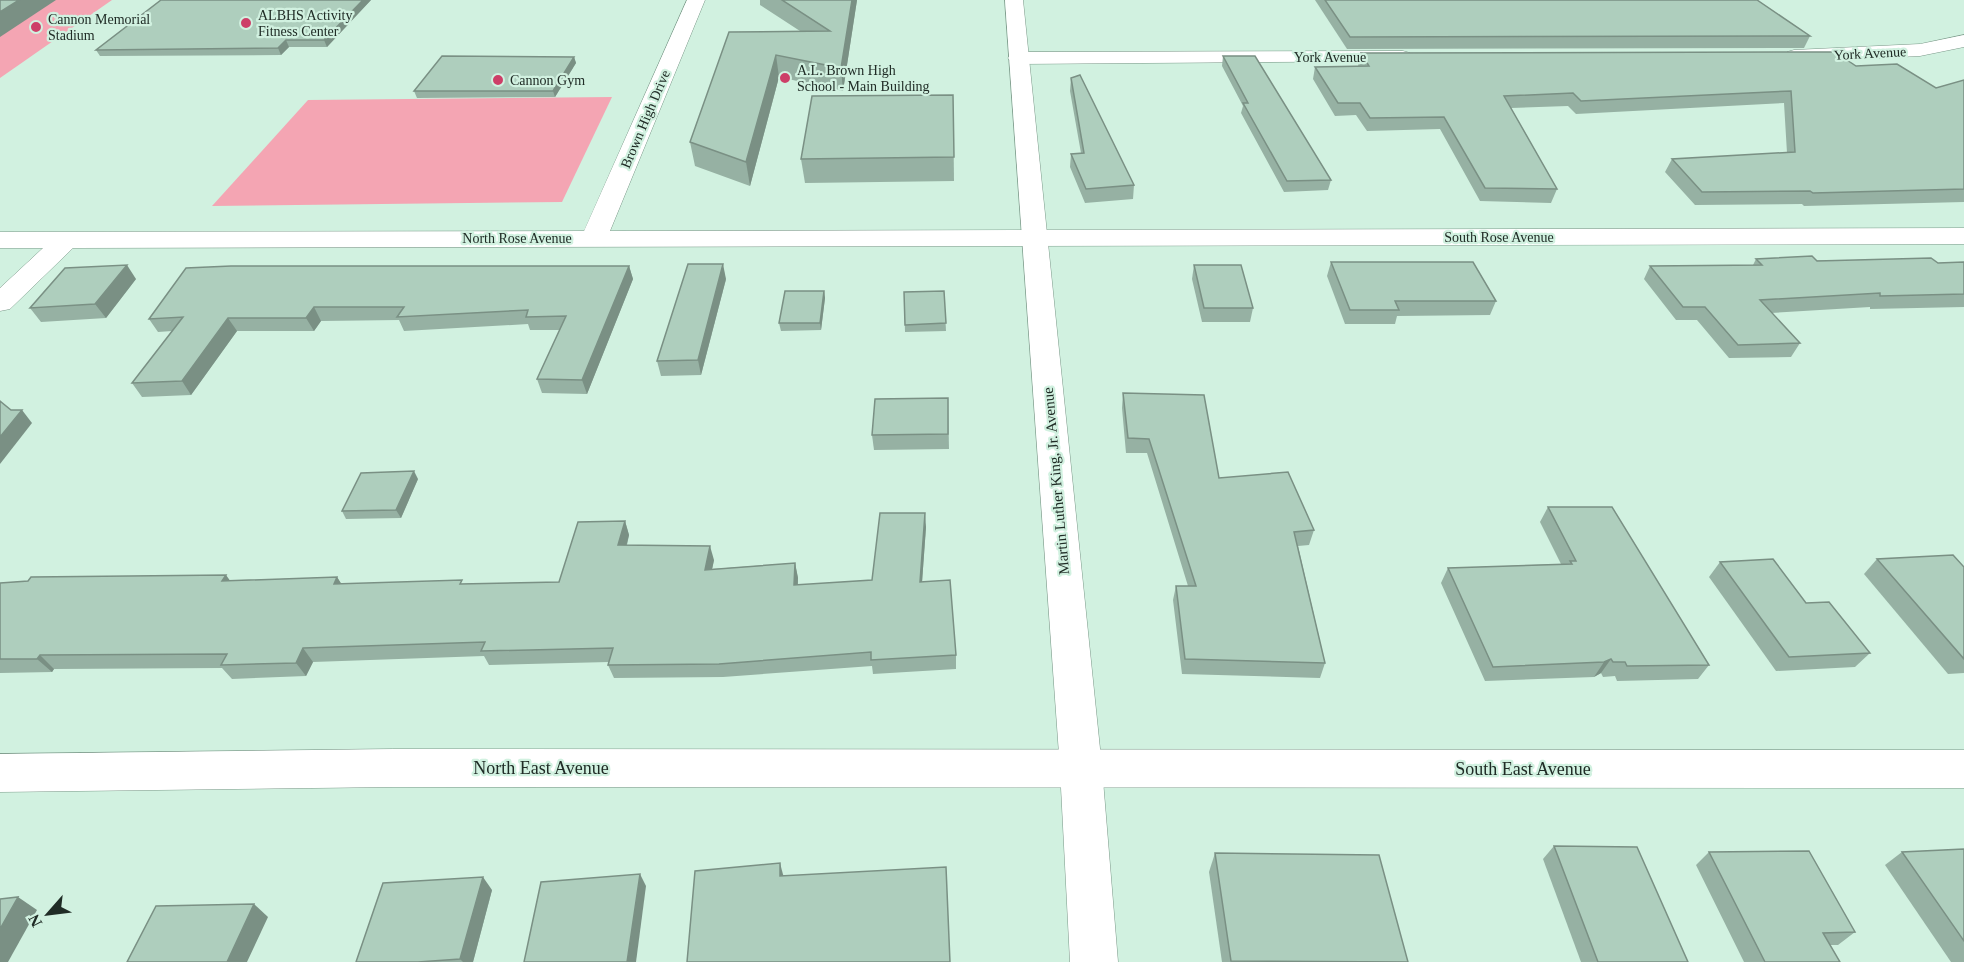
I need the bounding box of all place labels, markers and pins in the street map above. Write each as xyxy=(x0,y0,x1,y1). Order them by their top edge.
place label: ALBHS Activity Fitness Center xyxy=(258,8,353,39)
place label: Cannon Memorial Stadium xyxy=(48,12,150,43)
marker: ALBHS Activity Fitness Center xyxy=(239,16,253,30)
marker: Cannon Memorial Stadium xyxy=(29,20,43,34)
place label: A.L. Brown High School - Main Building xyxy=(797,63,930,94)
marker: A.L. Brown High School - Main Building xyxy=(778,71,792,85)
marker: Cannon Gym xyxy=(491,73,505,87)
place label: Cannon Gym xyxy=(510,73,585,88)

